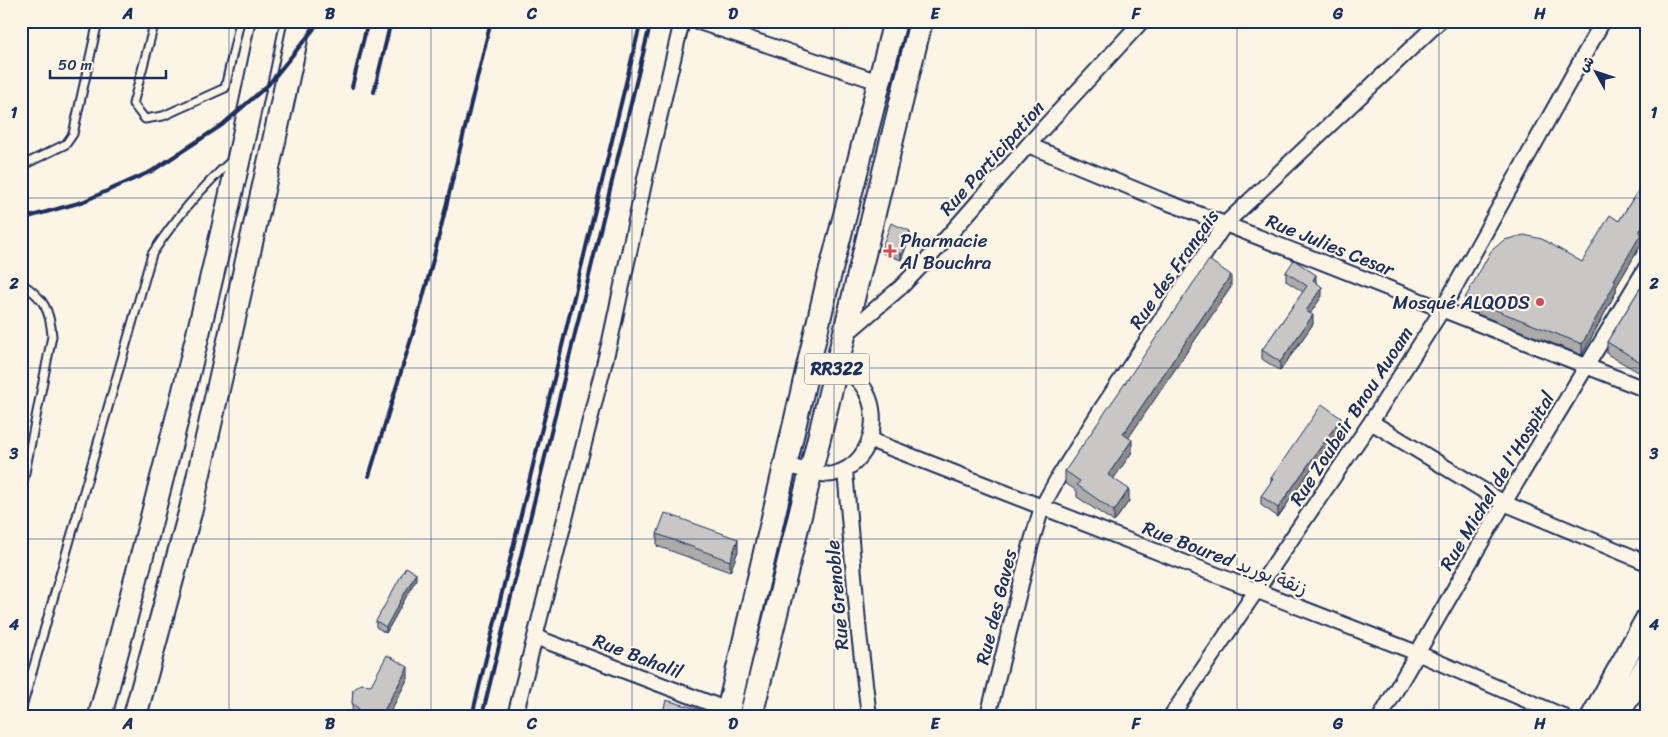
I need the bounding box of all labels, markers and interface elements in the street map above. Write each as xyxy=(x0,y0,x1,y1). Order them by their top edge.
text: A xyxy=(122,0,133,28)
text: B xyxy=(325,0,336,28)
text: C xyxy=(526,0,538,28)
text: D xyxy=(728,0,738,28)
text: E xyxy=(931,0,941,28)
text: F xyxy=(1131,0,1142,28)
text: G xyxy=(1332,0,1344,28)
text: H xyxy=(1533,0,1546,28)
scale bar xyxy=(50,48,166,80)
north arrow xyxy=(1570,48,1620,98)
text: ش xyxy=(1572,50,1601,78)
text: 50 m xyxy=(58,52,93,78)
street label: Rue Participation xyxy=(931,93,1053,223)
text: 1 xyxy=(11,98,18,127)
text: 1 xyxy=(1651,98,1658,127)
street label: Rue des Français xyxy=(1120,202,1228,336)
street label: Rue Julies Cesar xyxy=(1261,204,1400,286)
place label: Pharmacie Al Bouchra xyxy=(899,224,992,279)
marker: Pharmacie Al Bouchra xyxy=(884,245,896,257)
text: 2 xyxy=(8,269,19,298)
text: 2 xyxy=(1648,269,1659,298)
place label: Mosqué ALQODS xyxy=(1393,286,1530,319)
marker: Mosqué ALQODS xyxy=(1534,296,1546,308)
street label: Rue Zoubeir Bnou Auoam xyxy=(1280,319,1422,512)
road number: RR322 xyxy=(804,354,870,384)
street label: Rue Michel de l'Hospital xyxy=(1430,385,1564,577)
text: 3 xyxy=(9,439,19,468)
text: 3 xyxy=(1649,439,1659,468)
street label: Rue Boured زنقة بوريد xyxy=(1138,511,1312,605)
street label: Rue Grenoble xyxy=(816,538,858,651)
street label: Rue des Gaves xyxy=(966,546,1026,668)
text: 4 xyxy=(8,610,19,639)
text: 4 xyxy=(1648,610,1659,639)
street label: Rue Bahalil xyxy=(588,624,688,688)
text: A xyxy=(122,709,133,737)
text: B xyxy=(325,709,336,737)
text: C xyxy=(526,709,538,737)
text: D xyxy=(728,709,738,737)
text: E xyxy=(931,709,941,737)
text: F xyxy=(1131,709,1142,737)
text: G xyxy=(1332,709,1344,737)
text: H xyxy=(1533,709,1546,737)

